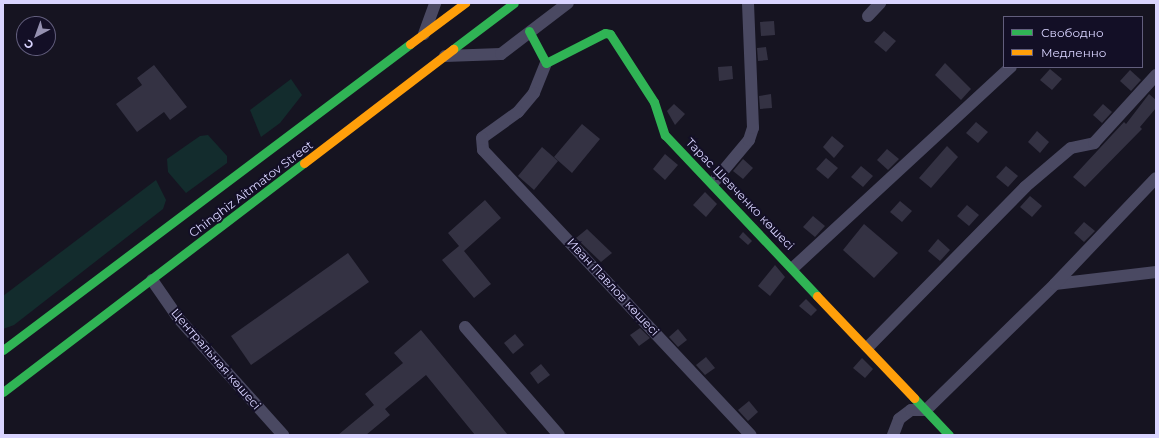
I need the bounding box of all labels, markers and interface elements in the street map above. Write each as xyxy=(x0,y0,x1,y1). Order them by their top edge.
north arrow xyxy=(16,16,56,56)
legend xyxy=(1003,16,1143,68)
text: Свободно xyxy=(1041,25,1104,40)
text: С xyxy=(21,36,36,52)
text: Медленно xyxy=(1041,45,1106,60)
street label: Тарас Шевченко көшесі xyxy=(683,135,797,253)
street label: Chinghiz Aitmatov Street xyxy=(186,138,316,240)
street label: Иван Павлов көшесі xyxy=(564,235,662,339)
street label: Центральная көшесі xyxy=(168,306,264,412)

